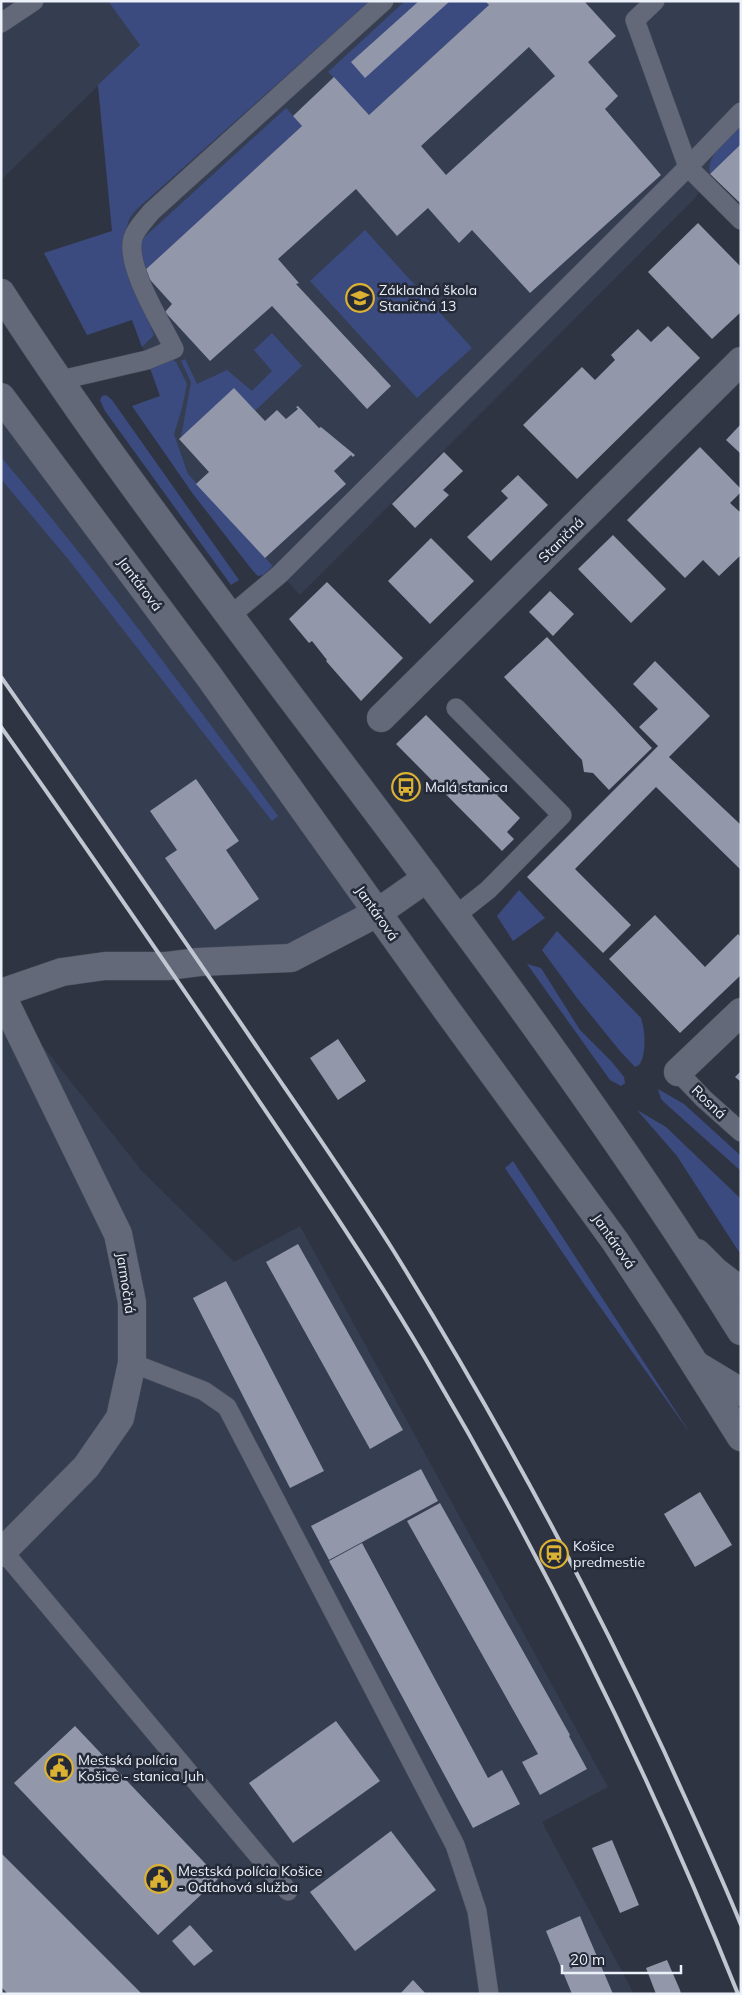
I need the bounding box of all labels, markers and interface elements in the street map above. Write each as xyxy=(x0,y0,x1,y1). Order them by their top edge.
place label: Základná škola Staničná 13 xyxy=(379,281,477,315)
school or university icon: Základná škola Staničná 13 xyxy=(345,283,375,313)
street label: Staničná xyxy=(534,513,588,567)
street label: Jantárová xyxy=(114,553,166,615)
bus stop icon: Malá stanica xyxy=(391,772,421,802)
place label: Malá stanica xyxy=(425,778,508,796)
street label: Jantárová xyxy=(351,882,403,944)
street label: Rosná xyxy=(688,1081,730,1123)
street label: Jantárová xyxy=(588,1210,640,1272)
street label: Jarmočná xyxy=(112,1251,140,1315)
place label: Košice predmestie xyxy=(573,1537,645,1571)
station icon: Košice predmestie xyxy=(539,1539,569,1569)
place label: Mestská polícia Košice - stanica Juh xyxy=(78,1751,204,1785)
public building icon: Mestská polícia Košice - stanica Juh xyxy=(44,1753,74,1783)
place label: Mestská polícia Košice - Odťahová služba xyxy=(178,1862,322,1896)
public building icon: Mestská polícia Košice - Odťahová služba xyxy=(144,1864,174,1894)
scale bar xyxy=(562,1942,681,1974)
text: 20 m xyxy=(570,1950,605,1969)

